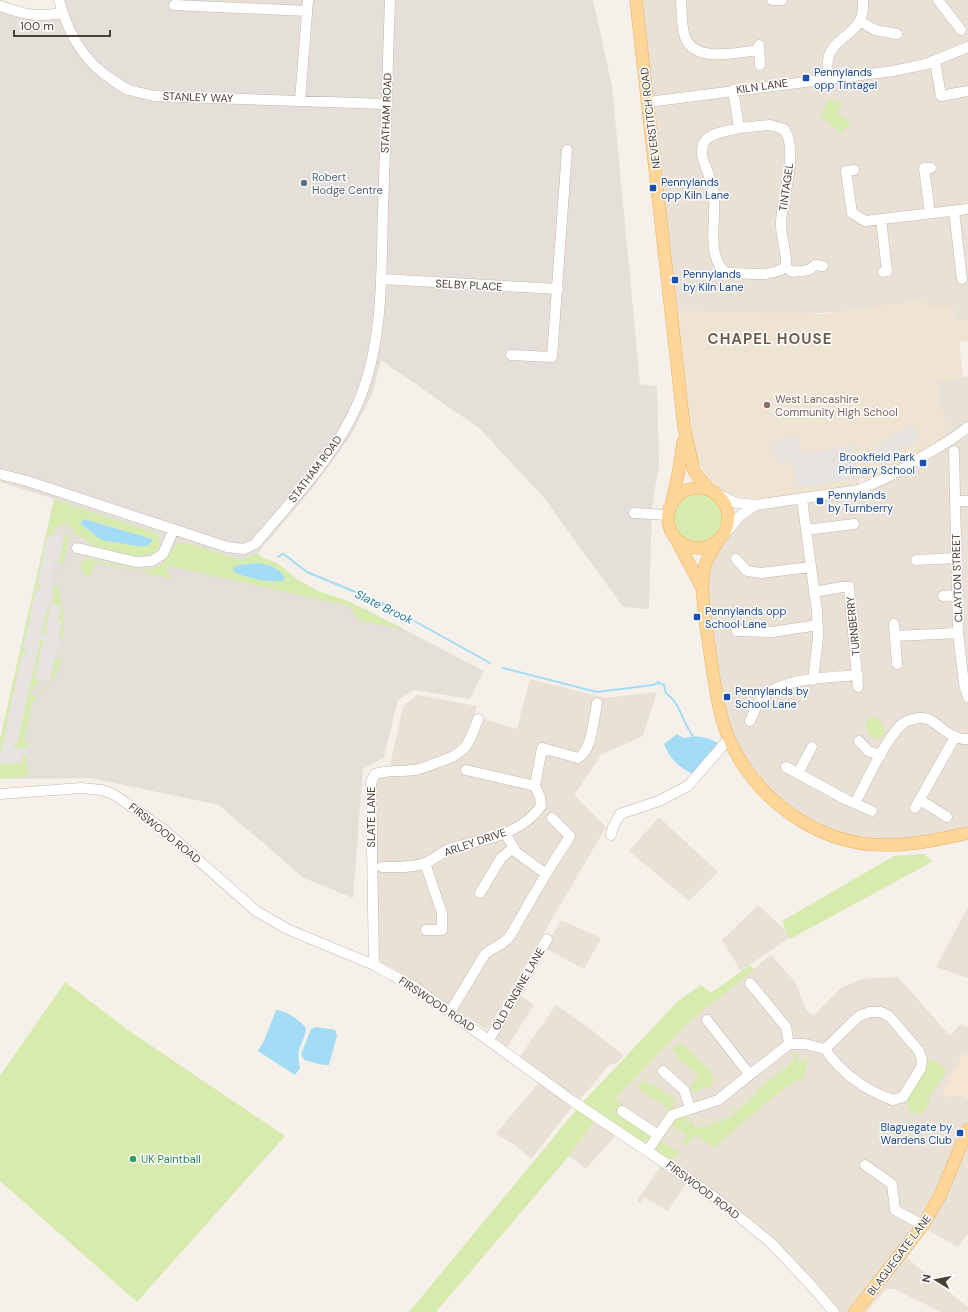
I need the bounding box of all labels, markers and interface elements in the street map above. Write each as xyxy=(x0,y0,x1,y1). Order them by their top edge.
scale bar xyxy=(14,12,110,38)
text: 100 m xyxy=(20,18,54,34)
place label: Pennylands opp Tintagel xyxy=(814,65,877,92)
street label: NEVERSTITCH ROAD xyxy=(637,66,663,170)
street label: STATHAM ROAD xyxy=(378,72,394,153)
marker: Pennylands opp Tintagel xyxy=(801,73,811,83)
street label: KILN LANE xyxy=(735,75,789,97)
street label: STANLEY WAY xyxy=(163,89,234,105)
street label: TINTAGEL xyxy=(776,162,796,212)
place label: Robert Hodge Centre xyxy=(312,170,383,197)
place label: Pennylands opp Kiln Lane xyxy=(661,175,729,202)
marker: Robert Hodge Centre xyxy=(299,178,309,188)
marker: Pennylands opp Kiln Lane xyxy=(648,183,658,193)
place label: Pennylands by Kiln Lane xyxy=(683,267,744,294)
marker: Pennylands by Kiln Lane xyxy=(670,275,680,285)
street label: SELBY PLACE xyxy=(435,276,503,294)
district label: CHAPEL HOUSE xyxy=(708,329,832,349)
place label: West Lancashire Community High School xyxy=(775,392,898,419)
marker: West Lancashire Community High School xyxy=(762,400,772,410)
street label: STATHAM ROAD xyxy=(285,432,345,505)
place label: Brookfield Park Primary School xyxy=(839,450,915,477)
marker: Brookfield Park Primary School xyxy=(918,458,928,468)
place label: Pennylands by Turnberry xyxy=(828,488,893,515)
marker: Pennylands by Turnberry xyxy=(815,496,825,506)
street label: CLAYTON STREET xyxy=(948,533,966,623)
water label: Slate Brook xyxy=(352,586,417,628)
street label: TURNBERRY xyxy=(843,595,863,656)
place label: Pennylands opp School Lane xyxy=(705,604,786,631)
marker: Pennylands opp School Lane xyxy=(692,612,702,622)
place label: Pennylands by School Lane xyxy=(735,684,809,711)
marker: Pennylands by School Lane xyxy=(722,692,732,702)
street label: SLATE LANE xyxy=(364,787,378,847)
street label: FIRSWOOD ROAD xyxy=(126,800,204,867)
street label: ARLEY DRIVE xyxy=(442,825,508,859)
street label: OLD ENGINE LANE xyxy=(489,945,547,1033)
street label: FIRSWOOD ROAD xyxy=(396,973,478,1035)
place label: Blaguegate by Wardens Club xyxy=(880,1120,952,1147)
marker: Blaguegate by Wardens Club xyxy=(955,1128,965,1138)
place label: UK Paintball xyxy=(141,1152,201,1166)
marker: UK Paintball xyxy=(128,1154,138,1164)
street label: FIRSWOOD ROAD xyxy=(663,1158,743,1222)
street label: BLAGUEGATE LANE xyxy=(864,1212,934,1298)
north arrow xyxy=(916,1260,956,1300)

